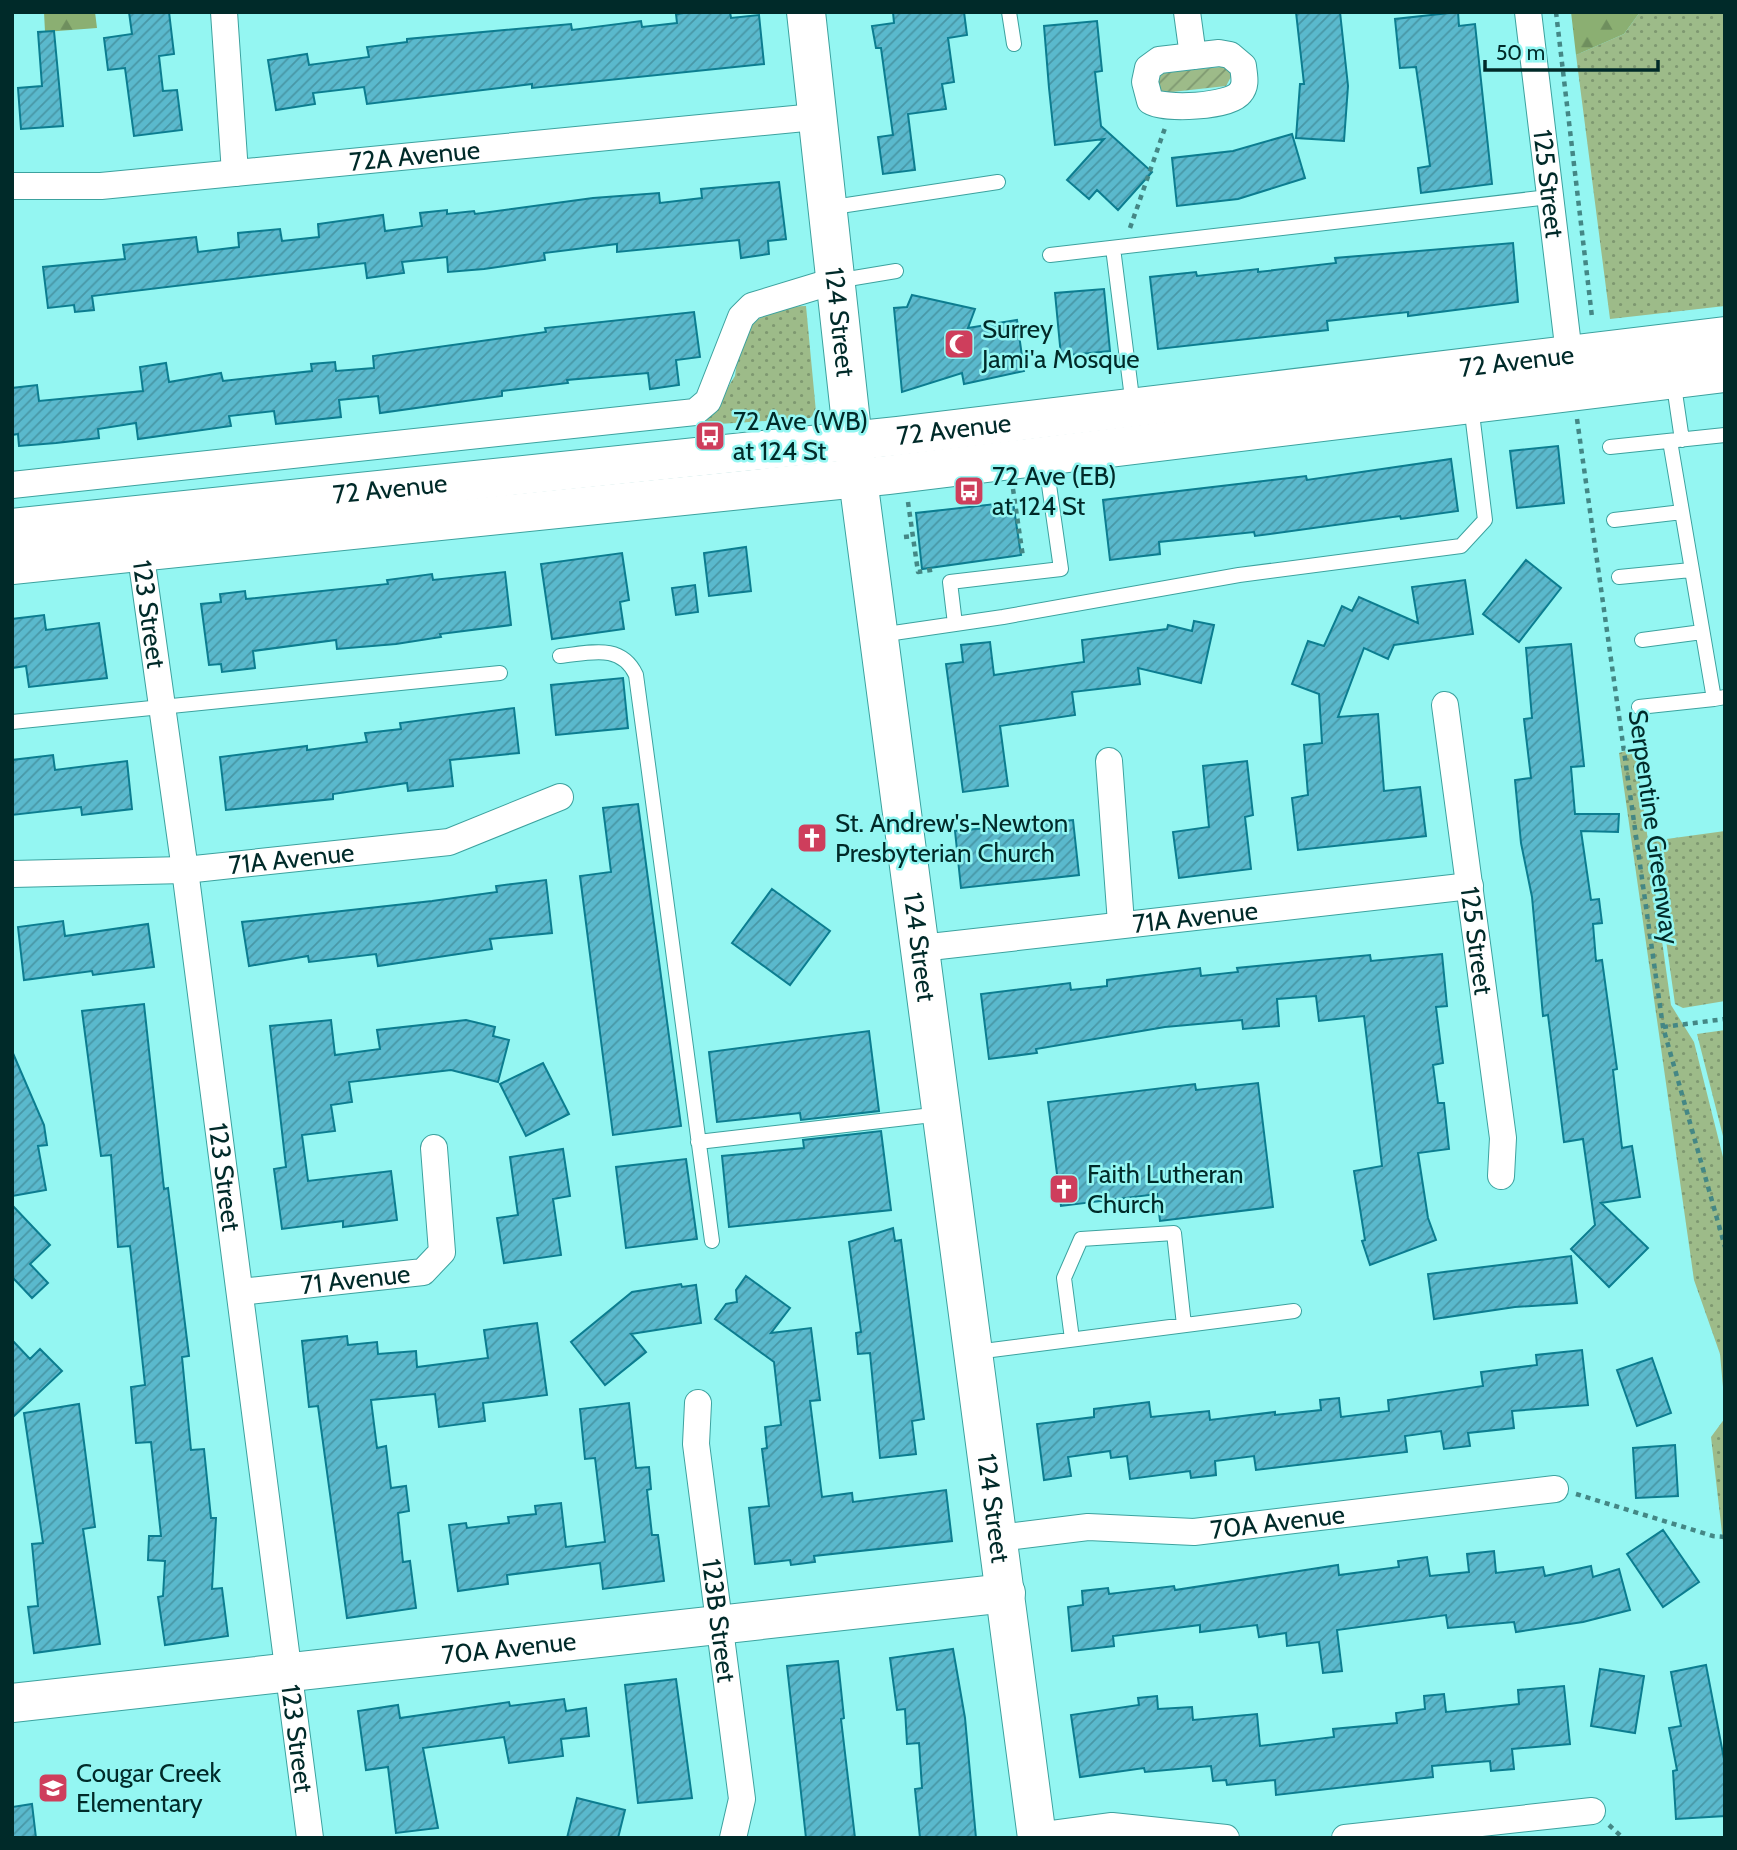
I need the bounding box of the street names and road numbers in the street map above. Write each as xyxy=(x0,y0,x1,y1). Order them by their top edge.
street label: 125 Street xyxy=(1526,128,1571,240)
street label: 72A Avenue xyxy=(348,133,481,178)
street label: 124 Street xyxy=(818,266,862,379)
street label: 72 Avenue xyxy=(1458,338,1576,384)
street label: 72 Avenue xyxy=(895,406,1013,452)
street label: 72 Avenue xyxy=(331,467,449,511)
street label: 123 Street xyxy=(126,558,173,671)
street label: Serpentine Greenway xyxy=(1622,708,1686,946)
street label: 71A Avenue xyxy=(227,836,356,881)
street label: 125 Street xyxy=(1454,885,1500,997)
street label: 124 Street xyxy=(897,891,943,1004)
street label: 71A Avenue xyxy=(1131,894,1260,940)
street label: 123 Street xyxy=(202,1121,248,1233)
street label: 71 Avenue xyxy=(299,1258,412,1301)
street label: 124 Street xyxy=(971,1452,1017,1565)
street label: 70A Avenue xyxy=(1209,1498,1347,1546)
street label: 123B Street xyxy=(695,1557,743,1684)
street label: 70A Avenue xyxy=(440,1625,578,1671)
street label: 123 Street xyxy=(274,1682,320,1795)

